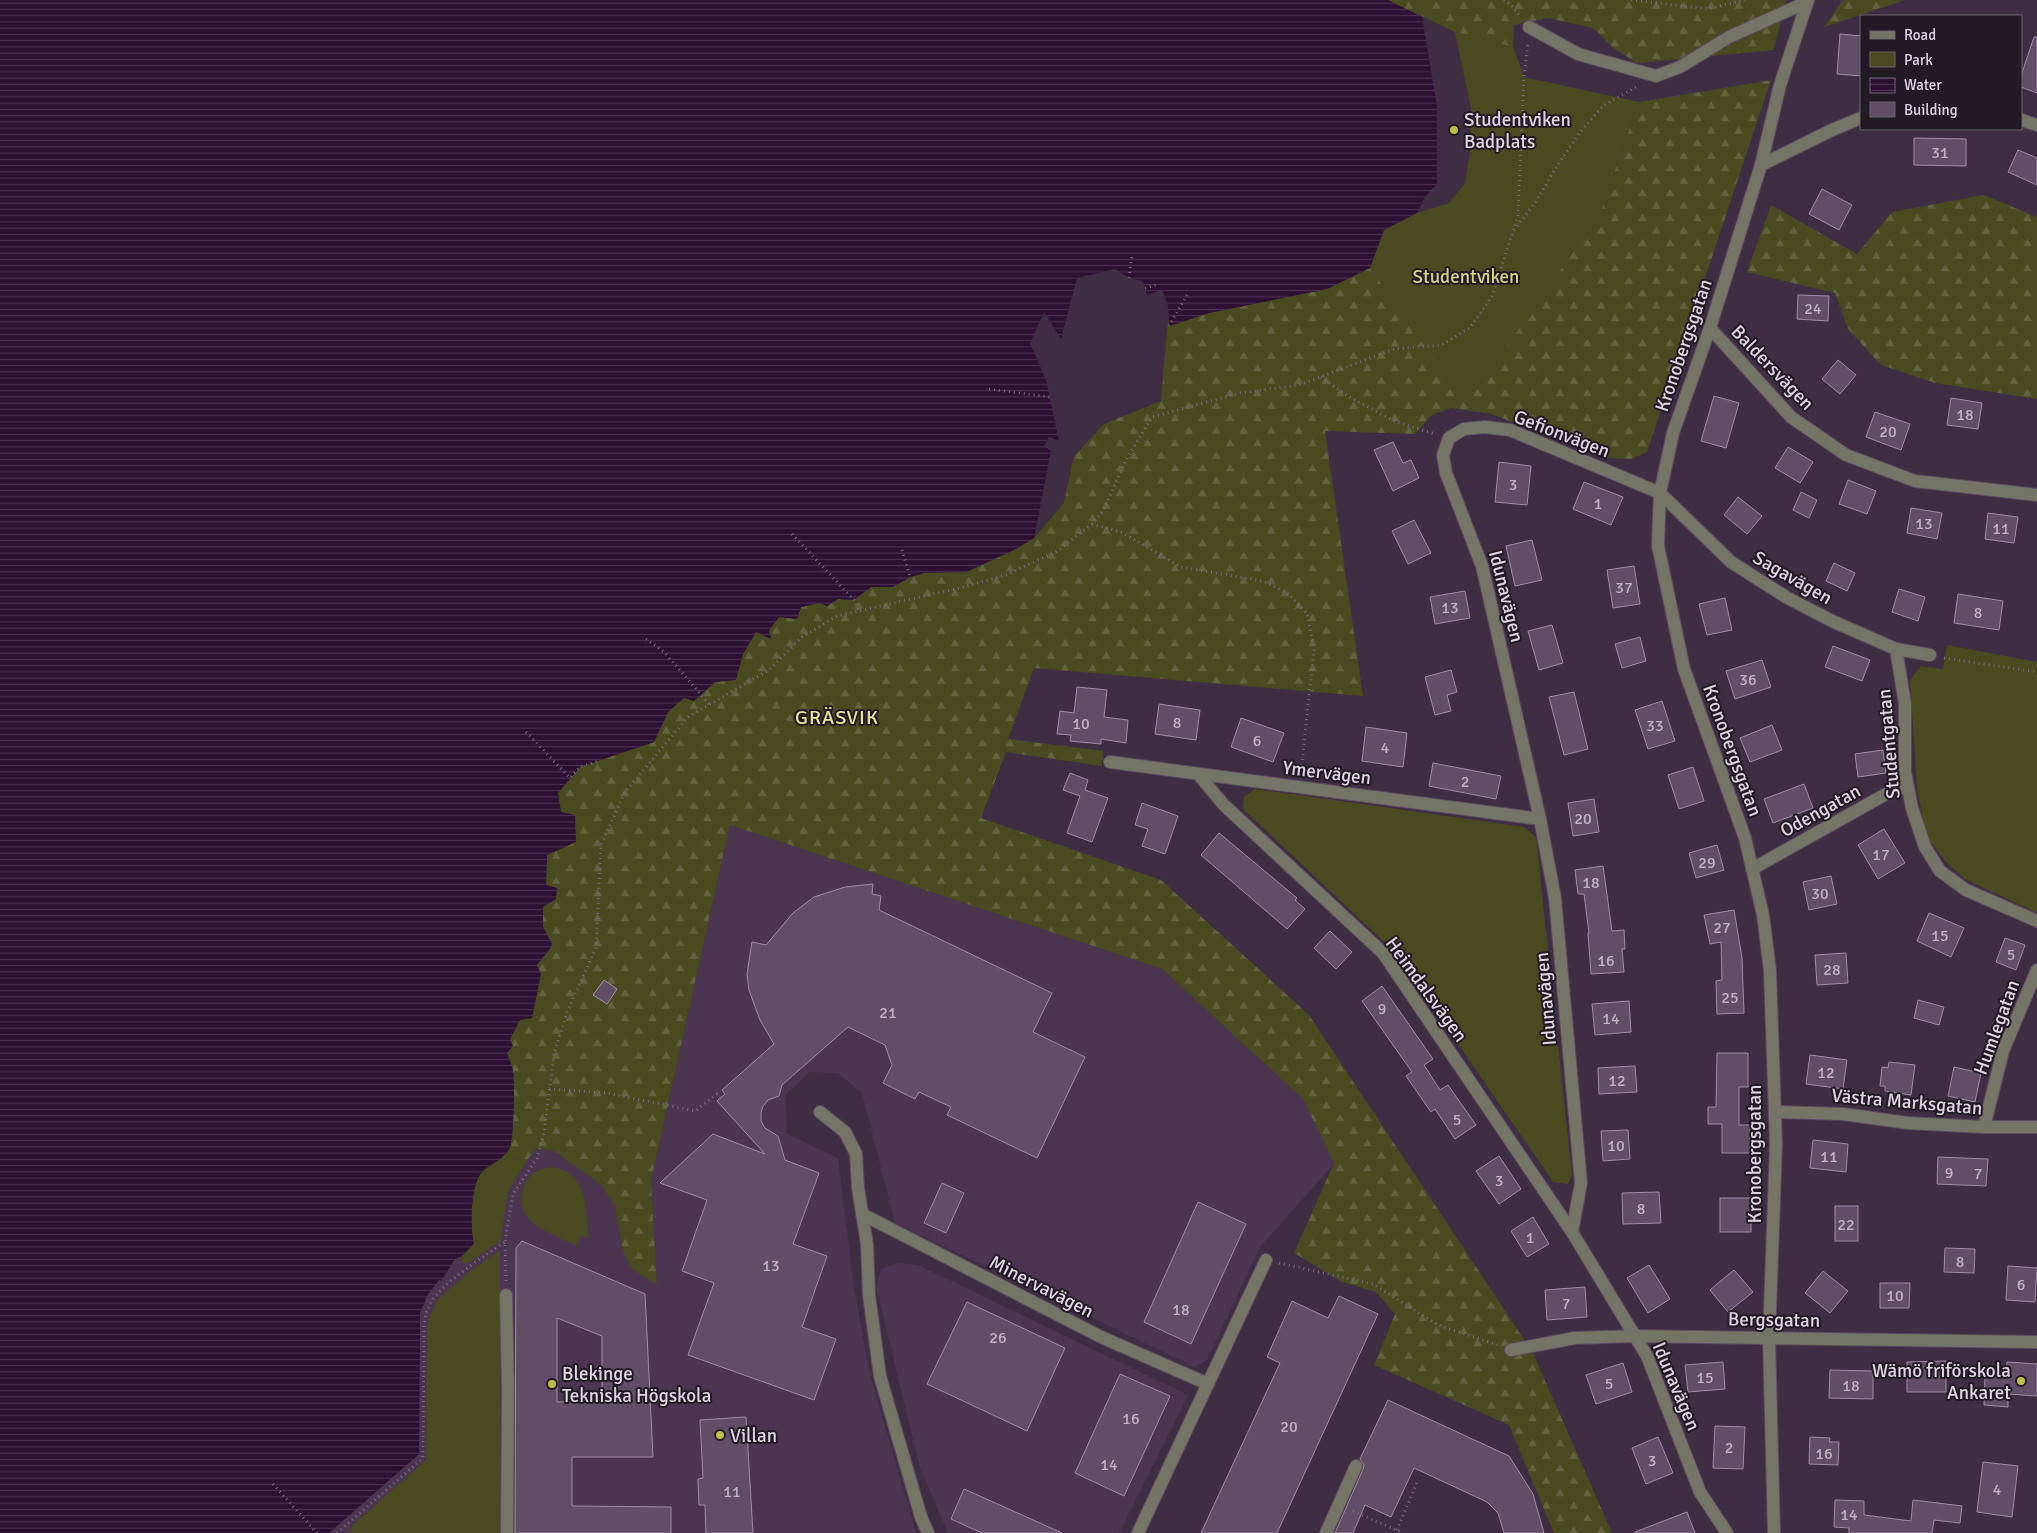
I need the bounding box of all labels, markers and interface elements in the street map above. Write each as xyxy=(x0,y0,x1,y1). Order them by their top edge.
legend xyxy=(1860,15,2022,130)
text: Road xyxy=(1904,26,1936,44)
text: Park xyxy=(1904,51,1933,69)
text: Water xyxy=(1904,76,1942,94)
text: Building xyxy=(1904,101,1958,119)
place label: Studentviken Badplats xyxy=(1464,108,1571,154)
marker: Studentviken Badplats xyxy=(1448,124,1460,136)
house number: 31 xyxy=(1931,143,1949,163)
park label: Studentviken xyxy=(1413,265,1519,289)
street label: Kronobergsgatan xyxy=(1650,276,1718,415)
house number: 24 xyxy=(1804,299,1822,319)
street label: Baldersvägen xyxy=(1726,320,1819,415)
street label: Gefionvägen xyxy=(1510,405,1613,463)
house number: 18 xyxy=(1956,405,1974,425)
house number: 20 xyxy=(1879,422,1897,442)
house number: 3 xyxy=(1509,475,1517,495)
house number: 1 xyxy=(1594,494,1602,514)
house number: 13 xyxy=(1915,514,1933,534)
house number: 11 xyxy=(1992,519,2010,539)
street label: Sagavägen xyxy=(1749,546,1836,610)
street label: Idunavägen xyxy=(1483,548,1529,645)
house number: 37 xyxy=(1615,578,1633,598)
house number: 13 xyxy=(1441,598,1459,618)
house number: 8 xyxy=(1974,603,1982,623)
house number: 36 xyxy=(1739,670,1757,690)
street label: Kronobergsgatan xyxy=(1697,681,1767,820)
street label: Studentgatan xyxy=(1872,688,1906,800)
district label: GRÄSVIK xyxy=(795,705,879,730)
house number: 8 xyxy=(1173,713,1181,733)
house number: 10 xyxy=(1072,714,1090,734)
house number: 33 xyxy=(1646,716,1664,736)
house number: 6 xyxy=(1253,731,1261,751)
house number: 4 xyxy=(1381,738,1390,758)
street label: Ymervägen xyxy=(1281,756,1373,790)
house number: 2 xyxy=(1461,772,1469,792)
street label: Odengatan xyxy=(1776,779,1865,843)
house number: 20 xyxy=(1574,809,1592,829)
house number: 17 xyxy=(1872,845,1890,865)
house number: 29 xyxy=(1698,853,1716,873)
house number: 18 xyxy=(1582,873,1600,893)
house number: 30 xyxy=(1811,884,1829,904)
house number: 27 xyxy=(1713,918,1731,938)
house number: 15 xyxy=(1931,926,1949,946)
street label: Heimdalsvägen xyxy=(1380,932,1472,1047)
house number: 5 xyxy=(2007,945,2015,965)
street label: Idunavägen xyxy=(1530,951,1562,1047)
house number: 16 xyxy=(1597,951,1615,971)
house number: 28 xyxy=(1823,960,1841,980)
street label: Humlegatan xyxy=(1969,977,2025,1078)
house number: 25 xyxy=(1721,988,1739,1008)
house number: 9 xyxy=(1378,999,1386,1019)
house number: 21 xyxy=(879,1003,897,1023)
house number: 14 xyxy=(1602,1009,1620,1029)
house number: 12 xyxy=(1817,1063,1835,1083)
house number: 12 xyxy=(1608,1071,1626,1091)
street label: Västra Marksgatan xyxy=(1830,1083,1983,1121)
street label: Kronobergsgatan xyxy=(1743,1085,1767,1223)
house number: 5 xyxy=(1453,1110,1461,1130)
house number: 10 xyxy=(1607,1136,1625,1156)
house number: 11 xyxy=(1820,1147,1838,1167)
house number: 9 xyxy=(1945,1163,1953,1183)
house number: 7 xyxy=(1974,1164,1982,1184)
house number: 3 xyxy=(1495,1171,1503,1191)
house number: 8 xyxy=(1637,1199,1645,1219)
house number: 22 xyxy=(1837,1215,1855,1235)
house number: 1 xyxy=(1526,1228,1534,1248)
street label: Minervavägen xyxy=(985,1250,1098,1323)
house number: 8 xyxy=(1956,1252,1964,1272)
house number: 13 xyxy=(762,1256,780,1276)
house number: 6 xyxy=(2017,1275,2025,1295)
house number: 10 xyxy=(1886,1286,1904,1306)
house number: 7 xyxy=(1562,1294,1570,1314)
house number: 18 xyxy=(1172,1300,1190,1320)
street label: Bergsgatan xyxy=(1728,1307,1820,1333)
house number: 26 xyxy=(989,1328,1007,1348)
street label: Idunavägen xyxy=(1647,1339,1705,1434)
place label: Wämö friförskola Ankaret xyxy=(1872,1359,2011,1405)
place label: Blekinge Tekniska Högskola xyxy=(562,1362,711,1408)
house number: 15 xyxy=(1696,1368,1714,1388)
house number: 5 xyxy=(1605,1374,1613,1394)
marker: Wämö friförskola Ankaret xyxy=(2015,1375,2027,1387)
house number: 18 xyxy=(1842,1376,1860,1396)
marker: Blekinge Tekniska Högskola xyxy=(546,1378,558,1390)
house number: 16 xyxy=(1122,1409,1140,1429)
house number: 20 xyxy=(1280,1417,1298,1437)
place label: Villan xyxy=(730,1424,777,1448)
marker: Villan xyxy=(714,1429,726,1441)
house number: 2 xyxy=(1725,1438,1733,1458)
house number: 16 xyxy=(1815,1444,1833,1464)
house number: 3 xyxy=(1648,1451,1656,1471)
house number: 14 xyxy=(1100,1455,1118,1475)
house number: 4 xyxy=(1993,1480,2002,1500)
house number: 11 xyxy=(723,1482,741,1502)
house number: 14 xyxy=(1840,1505,1858,1525)

